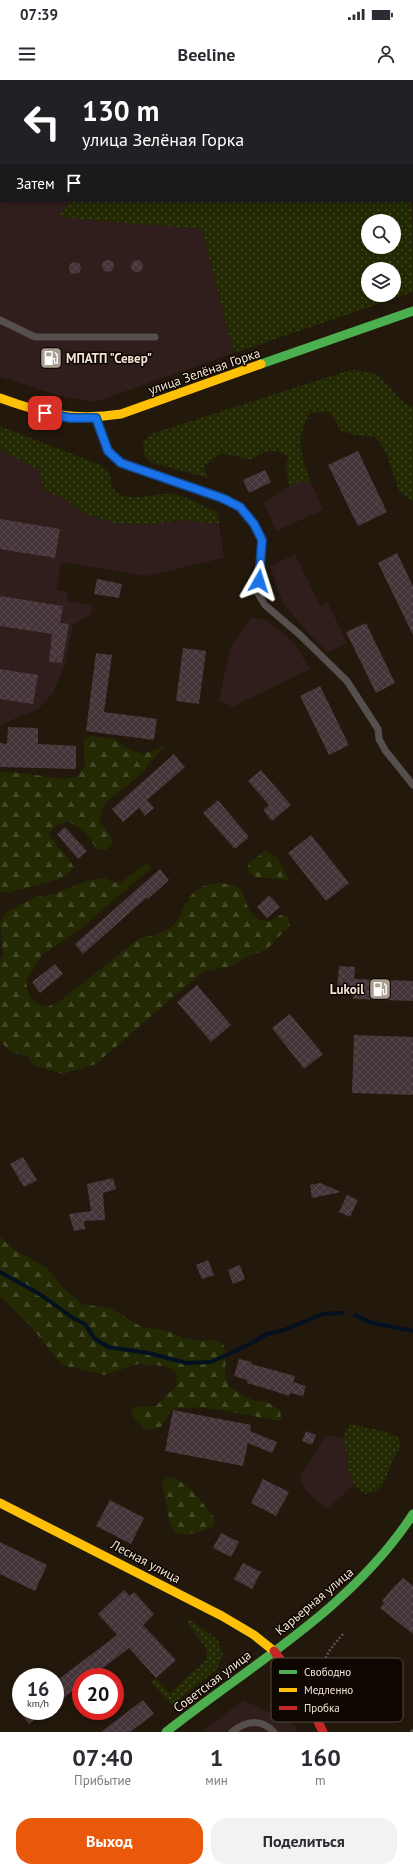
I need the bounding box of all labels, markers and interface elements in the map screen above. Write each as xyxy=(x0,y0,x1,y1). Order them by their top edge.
text: 07:39 xyxy=(20,5,58,24)
icon: menu xyxy=(16,43,38,65)
text: Beeline xyxy=(178,43,235,66)
icon: person xyxy=(375,43,397,65)
text: 130 m xyxy=(82,92,159,129)
icon: left xyxy=(16,96,68,148)
text: улица Зелёная Горка xyxy=(82,128,244,151)
icon: arrive xyxy=(63,172,85,194)
text: Затем xyxy=(16,174,55,193)
map controls xyxy=(361,214,401,302)
button: search xyxy=(361,214,401,254)
button: layers xyxy=(361,262,401,302)
street label: улица Зелёная Горка xyxy=(146,344,262,399)
fuel station icon: МПАТП "Север" xyxy=(38,345,64,371)
place label: МПАТП "Север" xyxy=(66,350,152,367)
pin xyxy=(28,396,62,430)
icon: arrive xyxy=(34,402,56,424)
position arrow xyxy=(238,560,280,602)
fuel station icon: Lukoil xyxy=(367,976,393,1002)
place label: Lukoil xyxy=(330,981,364,998)
street label: Лесная улица xyxy=(107,1535,184,1587)
street label: Карьерная улица xyxy=(272,1564,357,1639)
street label: Советская улица xyxy=(170,1647,255,1716)
legend xyxy=(271,1658,403,1722)
text: Свободно xyxy=(304,1665,351,1679)
speed limit sign: 20 xyxy=(72,1668,124,1720)
text: 16 xyxy=(27,1676,49,1702)
text: Медленно xyxy=(304,1683,353,1697)
text: km/h xyxy=(27,1697,49,1710)
text: Пробка xyxy=(304,1701,340,1715)
text: 07:40 xyxy=(72,1742,133,1773)
text: 1 xyxy=(210,1742,223,1773)
text: 160 xyxy=(300,1742,341,1773)
text: Прибытие xyxy=(74,1772,131,1789)
text: мин xyxy=(205,1772,228,1789)
text: m xyxy=(315,1772,326,1789)
button: Выход xyxy=(16,1818,203,1864)
button: Поделиться xyxy=(211,1818,397,1864)

